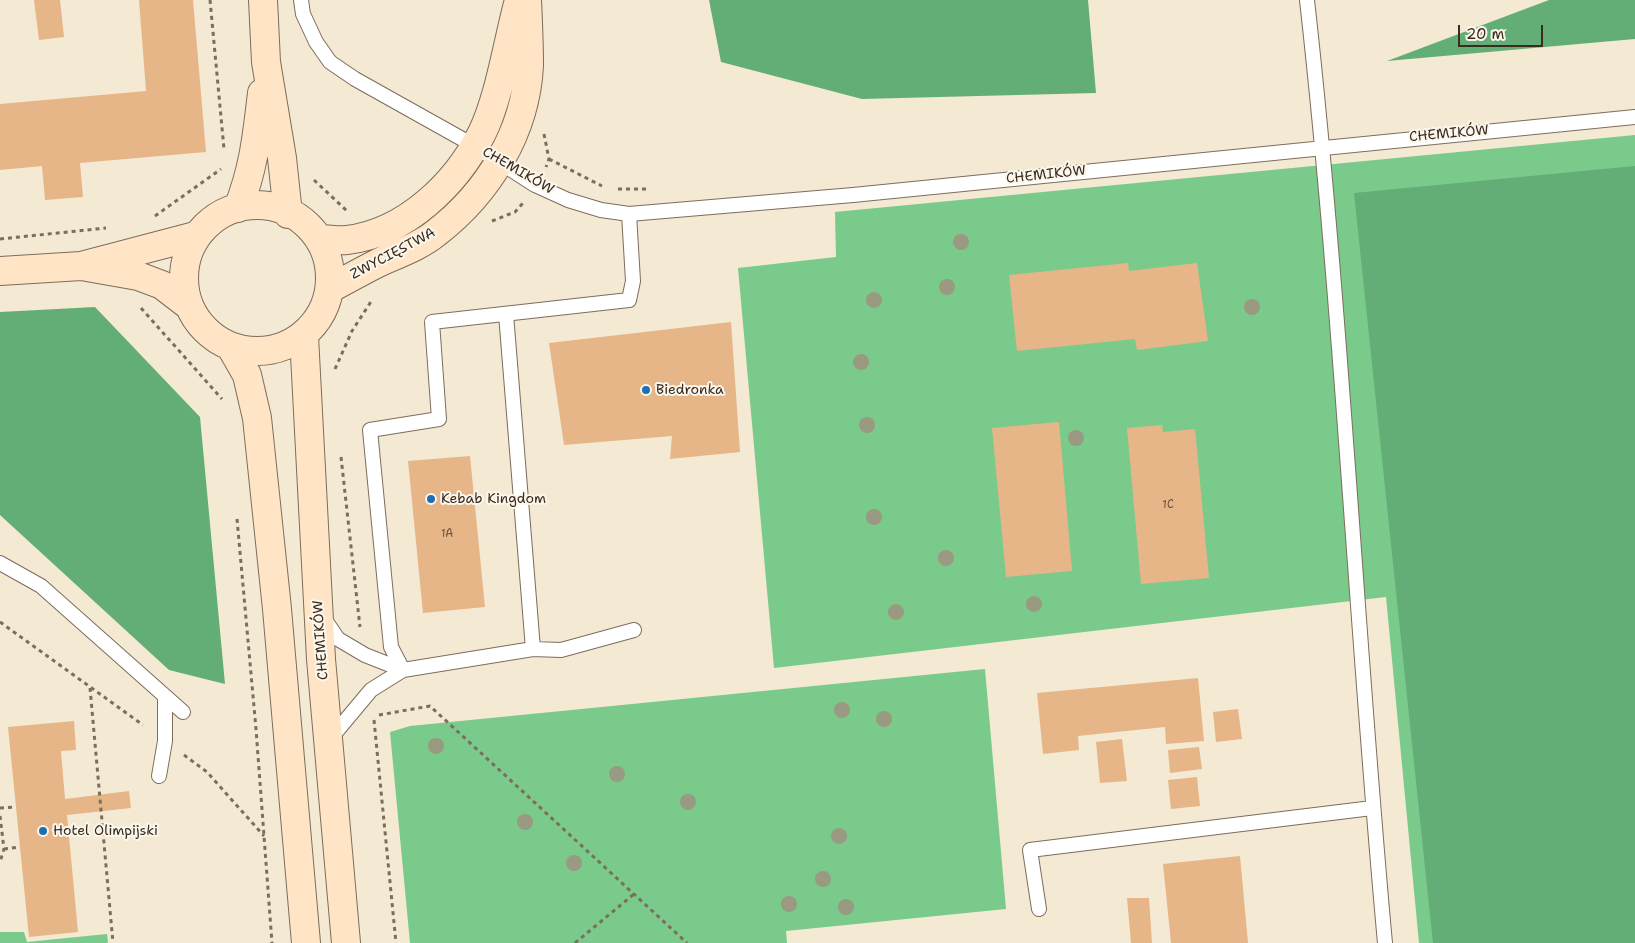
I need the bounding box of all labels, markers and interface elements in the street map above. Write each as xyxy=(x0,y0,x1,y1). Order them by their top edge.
scale bar xyxy=(1460,15,1545,47)
text: 20 m xyxy=(1466,24,1505,44)
street label: CHEMIKÓW xyxy=(1408,122,1490,146)
street label: CHEMIKÓW xyxy=(479,144,557,198)
street label: CHEMIKÓW xyxy=(1005,162,1087,188)
street label: ZWYCIĘSTWA xyxy=(348,225,438,283)
place label: Biedronka xyxy=(656,382,724,398)
marker: Biedronka xyxy=(640,384,652,396)
place label: Kebab Kingdom xyxy=(441,491,546,507)
marker: Kebab Kingdom xyxy=(425,493,437,505)
house number: 1C xyxy=(1162,498,1174,512)
house number: 1A xyxy=(441,527,453,541)
street label: CHEMIKÓW xyxy=(310,599,332,681)
place label: Hotel Olimpijski xyxy=(53,823,158,839)
marker: Hotel Olimpijski xyxy=(37,825,49,837)

